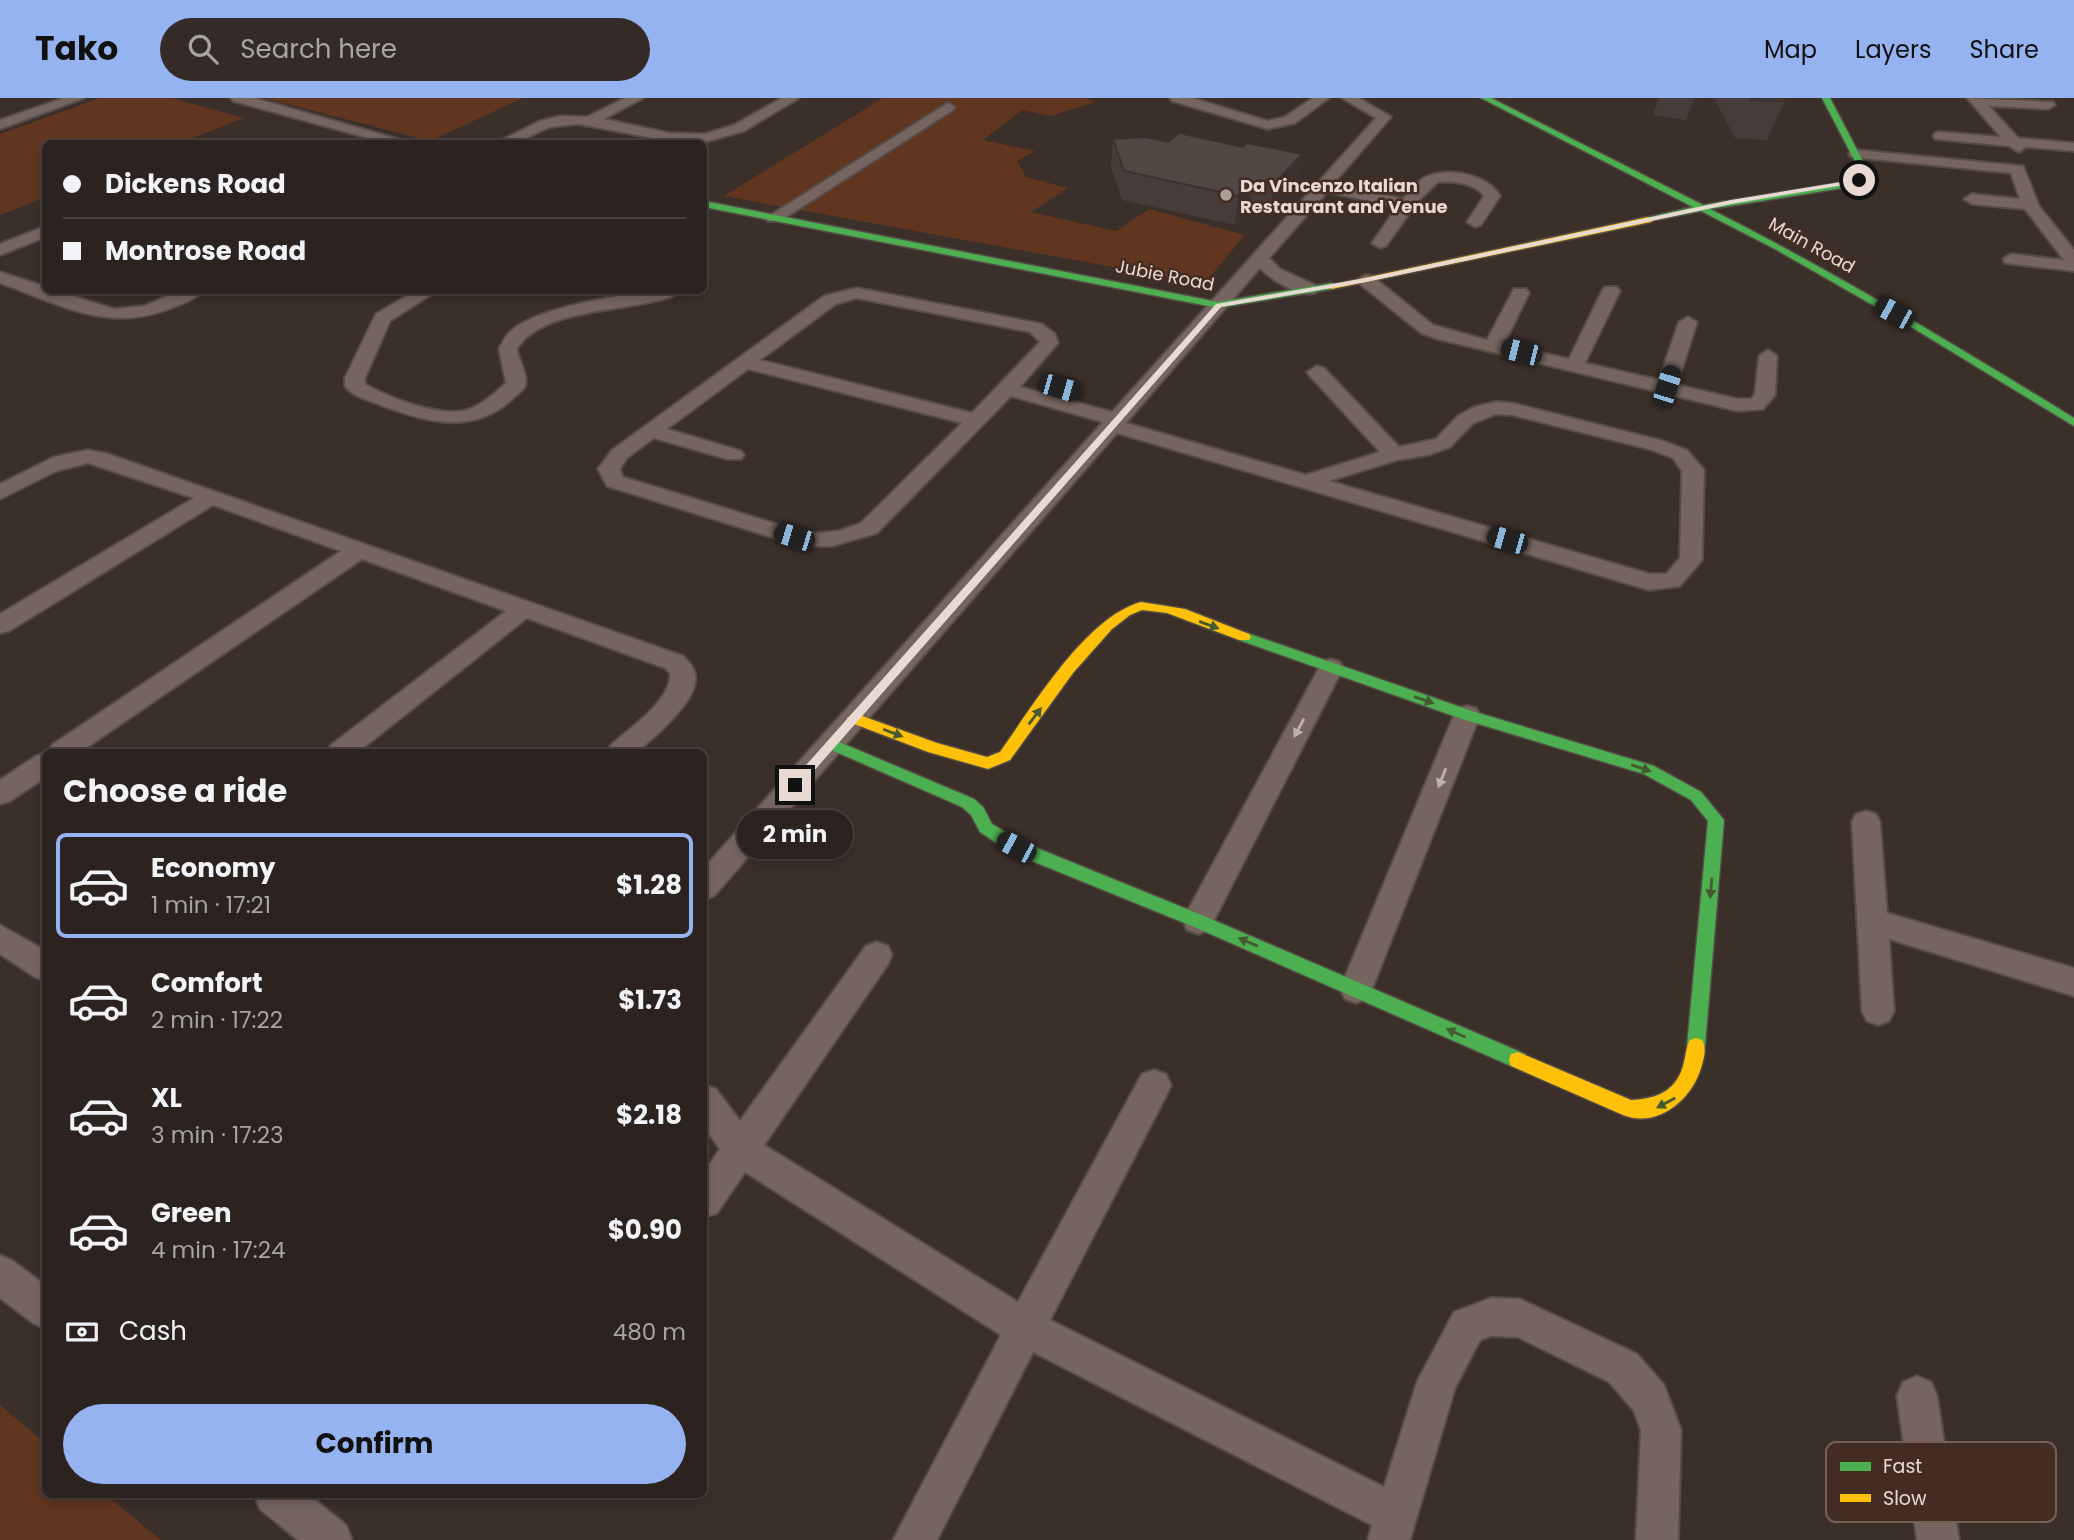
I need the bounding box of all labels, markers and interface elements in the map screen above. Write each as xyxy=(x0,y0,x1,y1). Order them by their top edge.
search box xyxy=(160,18,650,81)
text: Tako xyxy=(35,25,118,72)
icon: search xyxy=(184,30,222,68)
text: Search here xyxy=(240,31,397,67)
text: Map xyxy=(1764,33,1817,66)
text: Layers xyxy=(1855,33,1931,66)
text: Share xyxy=(1969,33,2039,66)
route start xyxy=(1843,164,1875,196)
text: Dickens Road xyxy=(105,166,286,202)
place label: Da Vincenzo Italian Restaurant and Venue xyxy=(1240,173,1448,219)
marker: Da Vincenzo Italian Restaurant and Venue xyxy=(1218,187,1234,203)
street label: Main Road xyxy=(1764,211,1860,279)
text: Montrose Road xyxy=(105,233,306,269)
street label: Jubie Road xyxy=(1113,253,1217,297)
car xyxy=(1871,294,1918,332)
car xyxy=(1499,337,1544,367)
car xyxy=(1651,363,1684,409)
car xyxy=(1037,372,1084,404)
car xyxy=(771,521,818,553)
car xyxy=(1484,524,1531,556)
one-way arrow xyxy=(1199,620,1220,631)
one-way arrow xyxy=(1414,695,1435,706)
one-way arrow xyxy=(1028,707,1043,725)
one-way arrow xyxy=(1294,719,1306,739)
one-way arrow xyxy=(883,728,904,739)
one-way arrow xyxy=(1631,763,1652,774)
text: Choose a ride xyxy=(63,768,287,813)
one-way arrow xyxy=(1436,768,1447,789)
route end xyxy=(779,769,811,801)
callout: 2 min xyxy=(737,810,853,858)
text: 2 min xyxy=(763,818,827,850)
car xyxy=(993,828,1040,866)
text: Economy xyxy=(151,850,275,886)
icon: car xyxy=(67,854,130,917)
text: $1.28 xyxy=(616,867,682,903)
one-way arrow xyxy=(1705,877,1716,899)
text: 1 min · 17:21 xyxy=(151,889,271,921)
one-way arrow xyxy=(1237,936,1258,947)
text: Comfort xyxy=(151,965,263,1001)
icon: car xyxy=(67,969,130,1032)
text: $1.73 xyxy=(618,982,682,1018)
text: 2 min · 17:22 xyxy=(151,1004,283,1036)
one-way arrow xyxy=(1446,1027,1466,1039)
text: XL xyxy=(151,1080,182,1116)
icon: car xyxy=(67,1084,130,1147)
one-way arrow xyxy=(1655,1096,1675,1108)
text: $2.18 xyxy=(616,1097,682,1133)
text: 3 min · 17:23 xyxy=(151,1119,284,1151)
text: Green xyxy=(151,1195,232,1231)
icon: car xyxy=(67,1199,130,1262)
text: $0.90 xyxy=(608,1212,682,1248)
text: 4 min · 17:24 xyxy=(151,1234,285,1266)
icon: cash xyxy=(63,1313,101,1351)
text: Cash xyxy=(119,1313,187,1349)
text: 480 m xyxy=(613,1316,686,1348)
button: Confirm xyxy=(63,1404,686,1484)
legend xyxy=(1826,1442,2056,1522)
text: Fast xyxy=(1883,1453,1922,1480)
text: Slow xyxy=(1883,1485,1927,1512)

